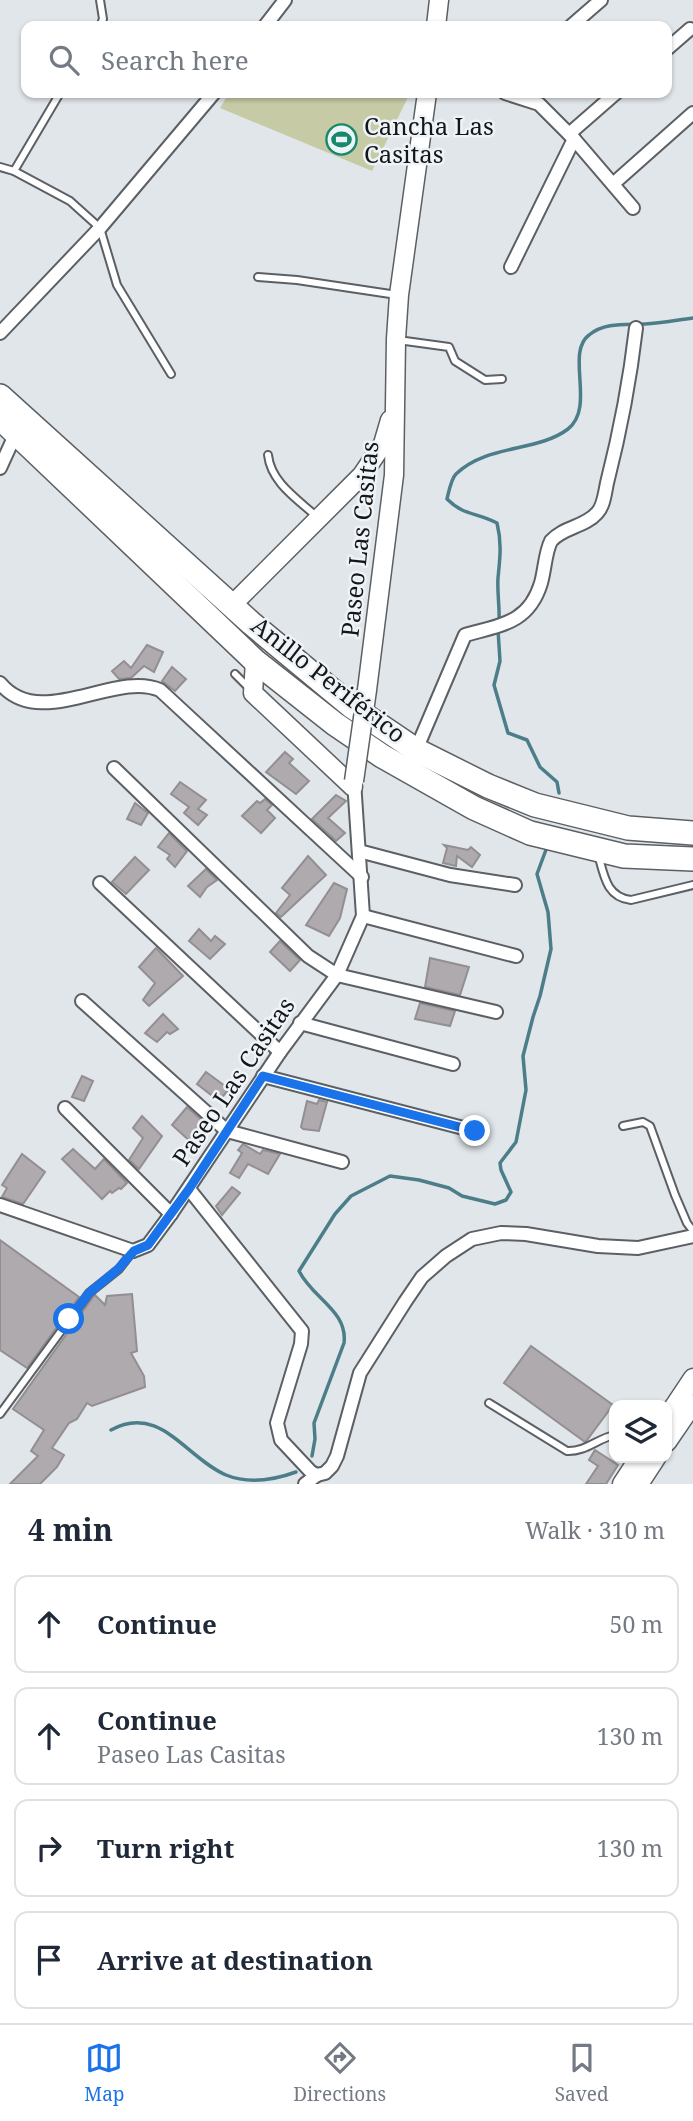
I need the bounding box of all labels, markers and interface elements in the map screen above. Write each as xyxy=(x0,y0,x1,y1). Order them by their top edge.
search box xyxy=(21,21,672,98)
icon: search xyxy=(45,41,83,79)
text: Search here xyxy=(101,42,249,78)
place label: Cancha Las Casitas xyxy=(364,109,494,170)
sports icon: Cancha Las Casitas xyxy=(324,122,358,156)
street label: Paseo Las Casitas xyxy=(332,439,386,639)
street label: Anillo Periférico xyxy=(245,608,413,750)
street label: Paseo Las Casitas xyxy=(164,990,302,1172)
route end xyxy=(459,1115,490,1146)
route start xyxy=(53,1303,84,1334)
map controls xyxy=(609,1400,672,1463)
button: layers xyxy=(609,1400,672,1463)
text: 4 min xyxy=(28,1509,113,1550)
text: Walk · 310 m xyxy=(525,1514,665,1546)
icon: ahead xyxy=(30,1605,68,1643)
text: Continue xyxy=(97,1606,217,1642)
text: 50 m xyxy=(610,1608,663,1640)
text: Continue xyxy=(97,1702,217,1738)
icon: ahead xyxy=(30,1717,68,1755)
text: 130 m xyxy=(597,1720,663,1752)
text: Paseo Las Casitas xyxy=(97,1738,286,1770)
icon: right xyxy=(30,1829,68,1867)
text: Turn right xyxy=(97,1830,234,1866)
text: 130 m xyxy=(597,1832,663,1864)
icon: arrive xyxy=(30,1941,68,1979)
text: Arrive at destination xyxy=(97,1942,373,1978)
tab: Map xyxy=(84,2039,125,2107)
tab: Directions xyxy=(293,2039,386,2107)
tab: Saved xyxy=(555,2039,609,2107)

